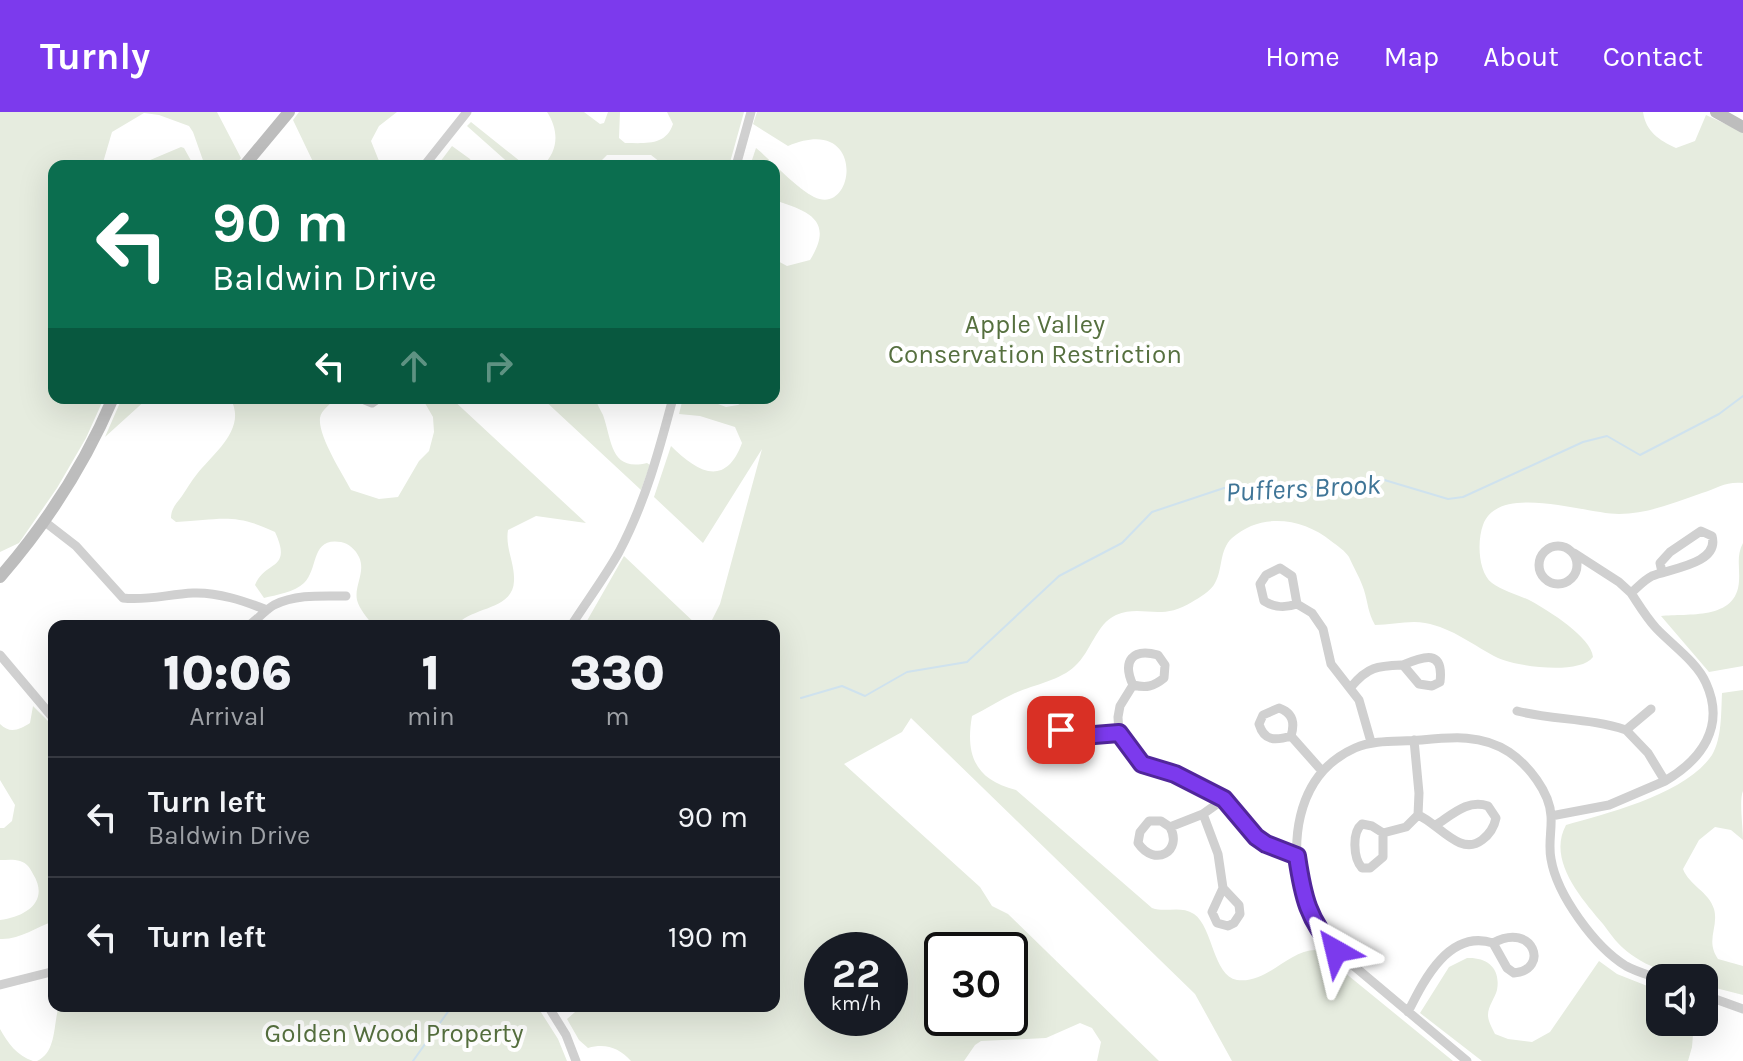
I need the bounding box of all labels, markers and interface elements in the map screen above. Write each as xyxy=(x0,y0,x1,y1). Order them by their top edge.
text: Turnly xyxy=(40,34,150,79)
text: Home xyxy=(1265,40,1340,73)
text: Map xyxy=(1384,40,1439,73)
text: About xyxy=(1483,40,1559,73)
text: Contact xyxy=(1603,40,1703,73)
text: 90 m xyxy=(212,190,349,255)
icon: left xyxy=(80,192,184,296)
text: Baldwin Drive xyxy=(212,257,437,299)
park label: Apple Valley Conservation Restriction xyxy=(888,309,1182,370)
icon: left xyxy=(308,344,352,388)
icon: ahead xyxy=(392,344,436,388)
icon: right xyxy=(476,344,520,388)
water label: Puffers Brook xyxy=(1225,467,1382,509)
text: 10:06 xyxy=(163,645,292,701)
text: 1 xyxy=(422,645,440,701)
text: 330 xyxy=(570,645,665,701)
pin xyxy=(1027,696,1095,764)
text: Arrival xyxy=(189,701,266,732)
text: min xyxy=(407,701,455,732)
text: m xyxy=(605,701,629,732)
icon: arrive xyxy=(1039,708,1083,752)
text: Turn left xyxy=(148,784,266,820)
icon: left xyxy=(80,795,124,839)
text: 90 m xyxy=(678,799,748,835)
text: Baldwin Drive xyxy=(148,820,310,851)
position arrow xyxy=(1294,909,1378,993)
icon: left xyxy=(80,915,124,959)
text: Turn left xyxy=(148,919,266,955)
text: 190 m xyxy=(668,919,748,955)
speed limit sign: 30 xyxy=(924,932,1028,1036)
text: 22 xyxy=(832,950,880,997)
map controls xyxy=(1646,964,1718,1036)
button: sound xyxy=(1646,964,1718,1036)
text: km/h xyxy=(831,992,881,1015)
park label: Golden Wood Property xyxy=(264,1018,524,1049)

